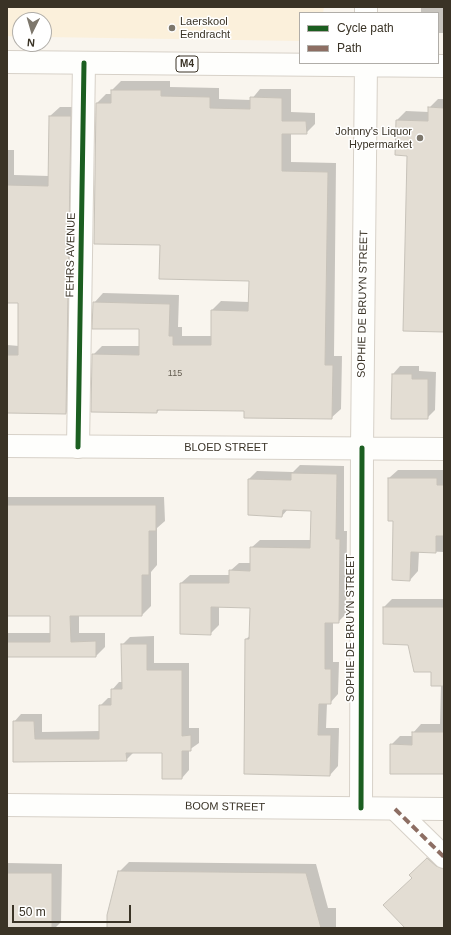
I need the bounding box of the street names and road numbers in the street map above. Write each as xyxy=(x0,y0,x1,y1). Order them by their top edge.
road number: M4 xyxy=(176,56,198,72)
street label: FEHRS AVENUE xyxy=(64,213,78,297)
street label: SOPHIE DE BRUYN STREET xyxy=(355,230,371,378)
street label: BLOED STREET xyxy=(184,441,268,455)
street label: SOPHIE DE BRUYN STREET xyxy=(344,554,358,702)
street label: BOOM STREET xyxy=(185,800,265,814)

